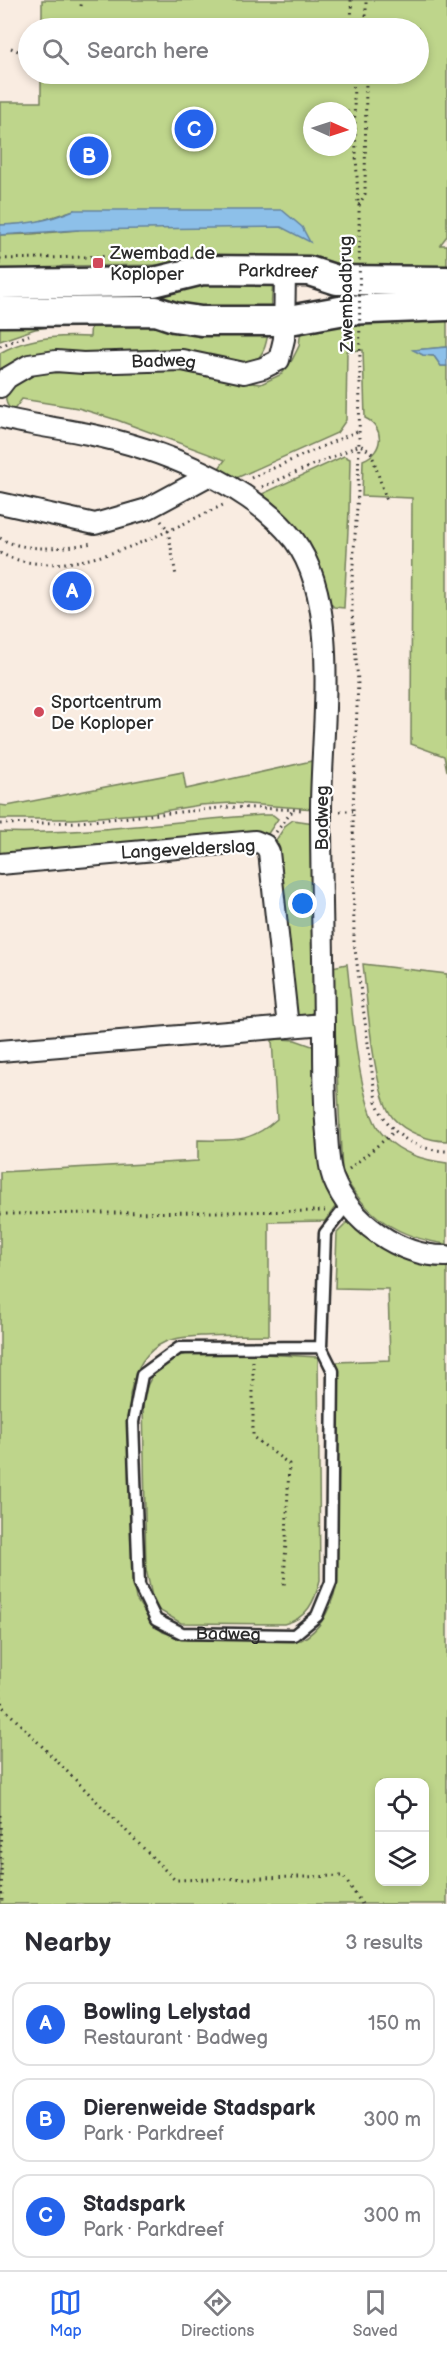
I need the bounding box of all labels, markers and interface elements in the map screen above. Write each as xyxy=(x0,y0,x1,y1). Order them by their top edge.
search box xyxy=(18,18,429,84)
icon: search xyxy=(39,35,72,68)
text: Search here xyxy=(87,38,209,65)
north arrow xyxy=(303,102,357,156)
pin: C xyxy=(174,106,214,152)
pin: B xyxy=(70,134,109,178)
street label: Zwembadbrug xyxy=(335,236,358,353)
place label: Zwembad de Koploper xyxy=(109,243,216,285)
marker: Zwembad de Koploper xyxy=(91,256,105,270)
street label: Parkdreef xyxy=(238,260,320,284)
street label: Badweg xyxy=(131,350,198,374)
pin: A xyxy=(52,568,92,614)
place label: Sportcentrum De Koploper xyxy=(51,692,162,734)
marker: Sportcentrum De Koploper xyxy=(32,705,46,719)
street label: Badweg xyxy=(312,785,333,851)
street label: Langevelderslag xyxy=(120,835,256,864)
your location xyxy=(288,889,317,918)
street label: Badweg xyxy=(195,1623,261,1645)
map controls xyxy=(375,1778,429,1886)
button: locate xyxy=(375,1778,429,1832)
button: layers xyxy=(375,1832,429,1886)
text: Nearby xyxy=(24,1928,111,1959)
text: 3 results xyxy=(345,1931,423,1955)
text: Bowling Lelystad xyxy=(83,1999,251,2026)
text: A xyxy=(39,2012,52,2036)
text: 150 m xyxy=(368,2012,421,2036)
text: Restaurant · Badweg xyxy=(83,2026,268,2050)
text: Dierenweide Stadspark xyxy=(83,2095,315,2122)
text: B xyxy=(38,2108,53,2132)
text: 300 m xyxy=(363,2108,421,2132)
text: Park · Parkdreef xyxy=(83,2122,224,2146)
text: Stadspark xyxy=(83,2191,185,2218)
text: C xyxy=(38,2204,53,2228)
text: 300 m xyxy=(363,2204,421,2228)
text: Park · Parkdreef xyxy=(83,2218,224,2242)
tab: Map xyxy=(49,2286,82,2341)
tab: Directions xyxy=(181,2286,254,2341)
tab: Saved xyxy=(353,2286,398,2341)

